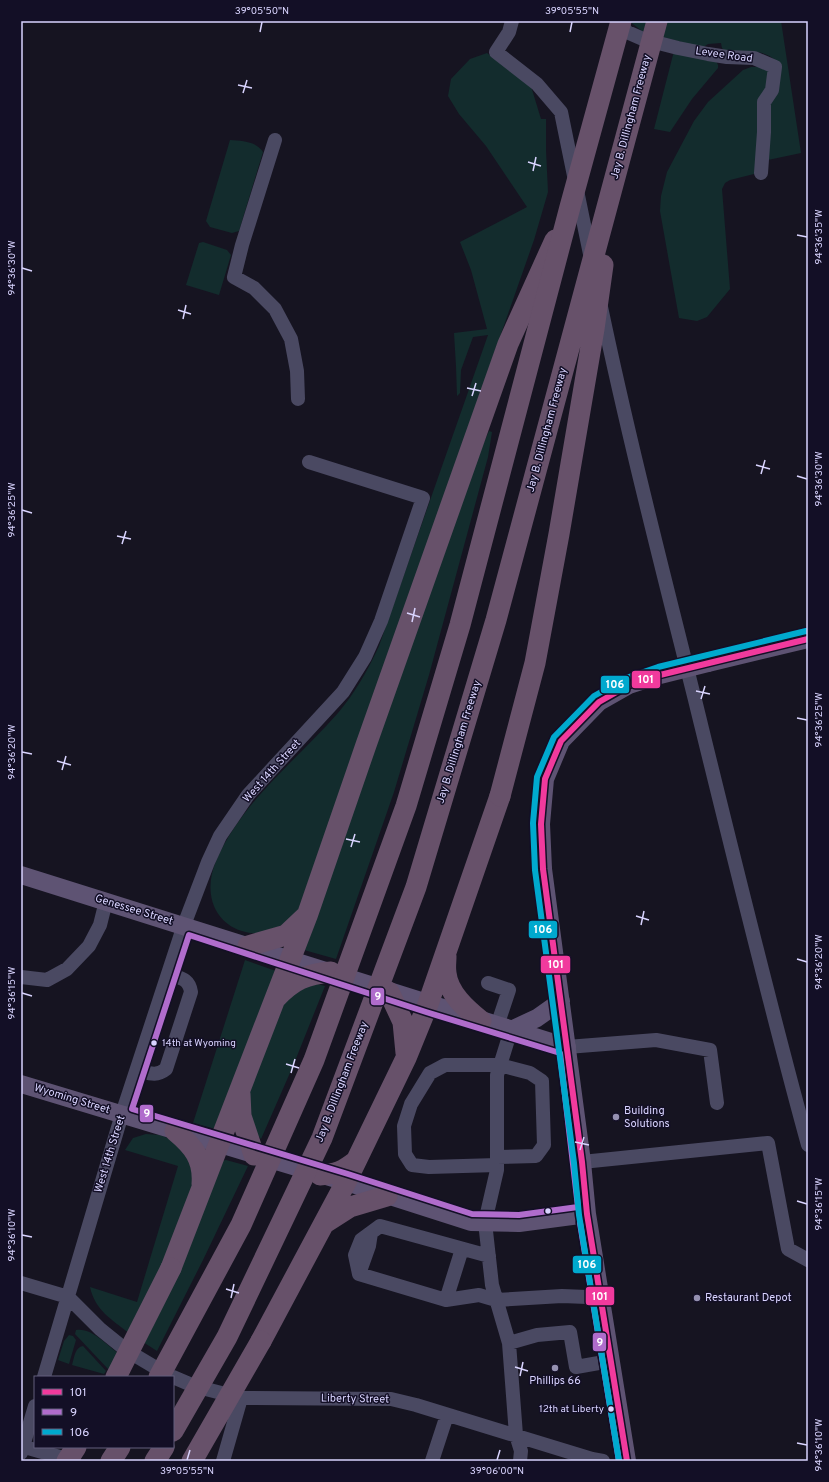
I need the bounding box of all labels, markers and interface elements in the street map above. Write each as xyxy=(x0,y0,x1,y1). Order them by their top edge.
text: 39°05'50"N xyxy=(235,5,289,18)
text: 39°05'55"N xyxy=(545,5,599,18)
street label: Levee Road xyxy=(695,44,753,66)
street label: Jay B. Dillingham Freeway xyxy=(608,53,654,181)
text: 94°36'35"W xyxy=(813,209,826,265)
text: 94°36'30"W xyxy=(6,240,19,296)
street label: Jay B. Dillingham Freeway xyxy=(524,366,570,494)
text: 94°36'30"W xyxy=(813,451,826,507)
text: 94°36'25"W xyxy=(6,482,19,538)
line badge: 101 xyxy=(631,670,661,689)
text: 101 xyxy=(638,673,654,687)
line badge: 106 xyxy=(600,675,630,694)
street label: Jay B. Dillingham Freeway xyxy=(434,678,485,805)
text: 106 xyxy=(606,678,624,692)
text: 94°36'25"W xyxy=(813,692,826,748)
text: 94°36'20"W xyxy=(6,724,19,780)
street label: West 14th Street xyxy=(240,736,304,806)
street label: Genessee Street xyxy=(93,891,175,929)
line badge: 106 xyxy=(528,920,558,939)
text: 106 xyxy=(534,923,552,937)
text: 94°36'20"W xyxy=(813,934,826,990)
line badge: 101 xyxy=(540,955,571,974)
text: 101 xyxy=(548,958,564,972)
text: 94°36'15"W xyxy=(6,967,19,1019)
line badge: 9 xyxy=(370,987,385,1006)
text: 9 xyxy=(375,990,382,1004)
street label: Jay B. Dillingham Freeway xyxy=(312,1019,372,1144)
place label: 14th at Wyoming xyxy=(162,1037,236,1050)
marker: 14th at Wyoming xyxy=(149,1038,159,1048)
street label: Wyoming Street xyxy=(32,1081,112,1117)
line badge: 9 xyxy=(139,1104,154,1123)
place label: Building Solutions xyxy=(624,1104,670,1131)
text: 9 xyxy=(144,1107,151,1121)
marker: Building Solutions xyxy=(611,1112,621,1122)
street label: West 14th Street xyxy=(92,1114,128,1194)
text: 94°36'15"W xyxy=(813,1178,826,1230)
unlabelled marker xyxy=(543,1206,553,1216)
text: 94°36'10"W xyxy=(6,1209,19,1261)
line badge: 106 xyxy=(572,1255,602,1274)
text: 106 xyxy=(578,1258,596,1272)
line badge: 101 xyxy=(585,1286,615,1306)
text: 101 xyxy=(592,1290,608,1304)
place label: Restaurant Depot xyxy=(705,1291,792,1305)
marker: Restaurant Depot xyxy=(692,1293,702,1303)
line badge: 9 xyxy=(592,1332,607,1352)
text: 9 xyxy=(597,1336,604,1350)
marker: Phillips 66 xyxy=(550,1363,560,1373)
place label: Phillips 66 xyxy=(529,1374,581,1388)
legend xyxy=(34,1376,174,1448)
text: 101 xyxy=(70,1385,87,1401)
street label: Liberty Street xyxy=(321,1391,389,1407)
place label: 12th at Liberty xyxy=(539,1403,604,1416)
marker: 12th at Liberty xyxy=(606,1404,616,1414)
text: 9 xyxy=(70,1405,77,1421)
text: 94°36'10"W xyxy=(813,1419,826,1471)
text: 106 xyxy=(70,1425,89,1441)
text: 39°05'55"N xyxy=(160,1465,214,1478)
text: 39°06'00"N xyxy=(470,1465,524,1478)

